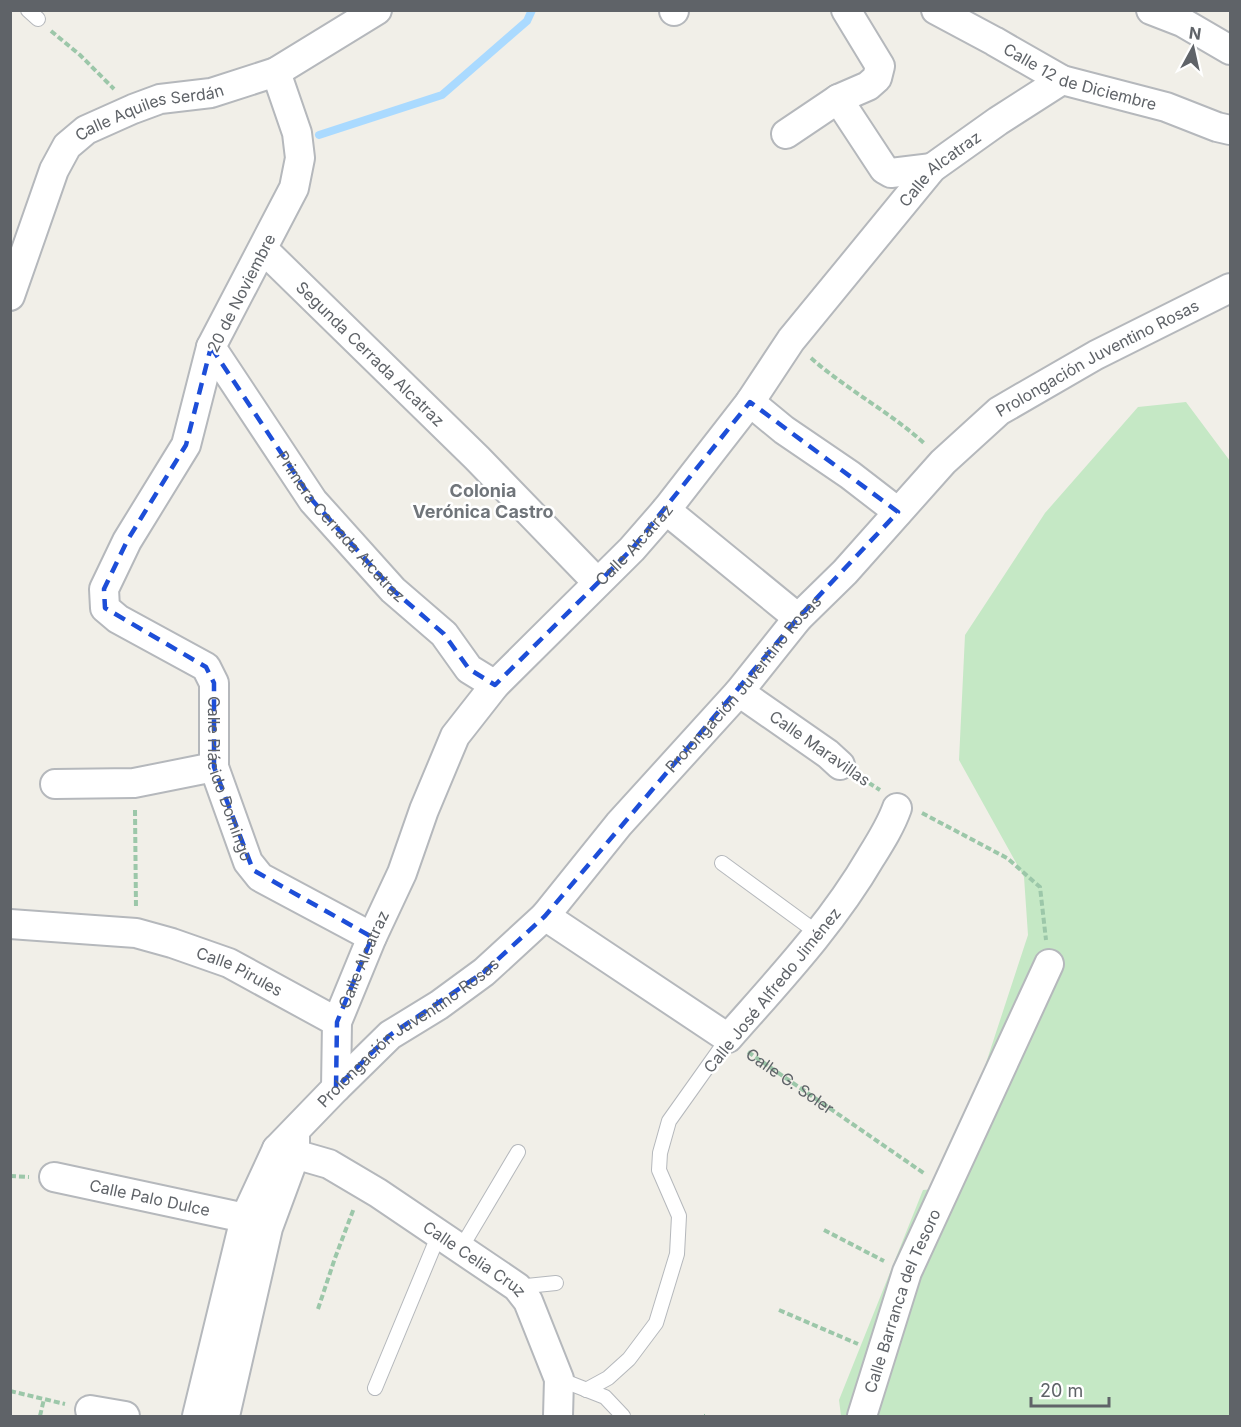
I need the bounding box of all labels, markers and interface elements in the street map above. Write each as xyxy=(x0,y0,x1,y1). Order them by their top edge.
north arrow xyxy=(1163,18,1223,78)
text: N xyxy=(1188,22,1203,44)
street label: Calle 12 de Diciembre xyxy=(1000,39,1159,114)
street label: Calle Aquiles Serdán xyxy=(71,80,226,145)
street label: Calle Alcatraz xyxy=(894,126,985,211)
street label: 20 de Noviembre xyxy=(202,230,280,356)
street label: Segunda Cerrada Alcatraz xyxy=(292,277,449,431)
street label: Prolongación Juventino Rosas xyxy=(992,295,1202,421)
street label: Primera Cerrada Alcatraz xyxy=(272,447,410,606)
district label: Colonia Verónica Castro xyxy=(413,480,553,522)
street label: Calle Alcatraz xyxy=(591,500,677,590)
street label: Prolongación Juventino Rosas xyxy=(661,591,825,776)
street label: Calle Plácido Domingo xyxy=(204,696,257,864)
street label: Calle Maravillas xyxy=(766,706,874,790)
street label: Calle José Alfredo Jiménez xyxy=(699,903,845,1077)
street label: Calle Alcatraz xyxy=(334,907,393,1011)
street label: Calle Pirules xyxy=(194,942,286,1000)
street label: Prolongación Juventino Rosas xyxy=(313,953,503,1111)
street label: Calle G. Soler xyxy=(742,1044,838,1118)
street label: Calle Palo Dulce xyxy=(88,1175,212,1220)
street label: Calle Barranca del Tesoro xyxy=(860,1206,945,1395)
street label: Calle Celia Cruz xyxy=(419,1216,531,1301)
scale bar xyxy=(1031,1370,1109,1408)
text: 20 m xyxy=(1040,1380,1083,1401)

